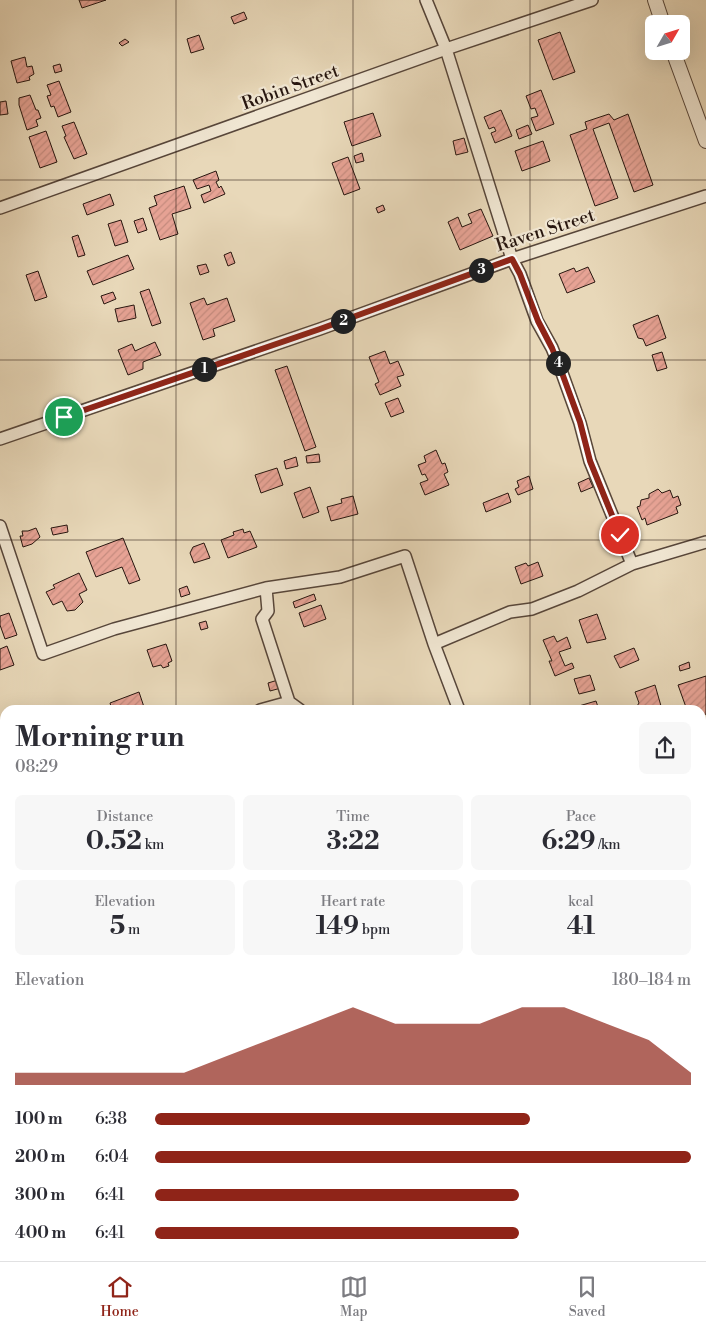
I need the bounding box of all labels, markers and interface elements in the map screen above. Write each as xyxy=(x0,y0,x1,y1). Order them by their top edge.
north arrow xyxy=(645,15,690,60)
map controls xyxy=(645,15,690,60)
street label: Robin Street xyxy=(238,59,343,116)
street label: Raven Street xyxy=(493,203,598,257)
pin: 3 xyxy=(468,258,494,282)
text: 3 xyxy=(477,261,486,279)
pin: 2 xyxy=(330,308,356,334)
text: 2 xyxy=(339,312,348,330)
pin: 4 xyxy=(546,350,570,376)
text: 4 xyxy=(554,354,563,372)
pin: 1 xyxy=(192,356,216,382)
text: 1 xyxy=(201,360,208,378)
pin xyxy=(43,396,85,438)
icon: arrive xyxy=(50,403,78,431)
pin xyxy=(599,514,641,556)
icon: check xyxy=(606,521,634,549)
text: Morning run xyxy=(15,720,184,755)
button: share xyxy=(639,722,691,774)
text: 08:29 xyxy=(15,757,58,777)
text: Distance xyxy=(97,808,153,826)
text: Time xyxy=(336,808,370,826)
text: Pace xyxy=(566,808,596,826)
text: 0.52 xyxy=(86,826,142,857)
text: 3:22 xyxy=(326,826,380,857)
text: 6:29 xyxy=(541,826,595,857)
text: km xyxy=(142,836,164,854)
text: /km xyxy=(595,836,621,854)
text: Elevation xyxy=(95,893,155,911)
text: Heart rate xyxy=(321,893,385,911)
text: kcal xyxy=(568,893,594,911)
text: 5 xyxy=(110,911,125,942)
text: 149 xyxy=(316,911,359,942)
text: 41 xyxy=(567,911,595,942)
text: m xyxy=(125,921,140,939)
text: bpm xyxy=(359,921,390,939)
text: Elevation xyxy=(15,970,84,990)
text: 180–184 m xyxy=(612,970,691,990)
text: 100 m xyxy=(15,1109,63,1129)
text: 6:38 xyxy=(95,1109,127,1129)
text: 200 m xyxy=(15,1147,65,1167)
text: 6:04 xyxy=(95,1147,128,1167)
text: 300 m xyxy=(15,1185,65,1205)
text: 6:41 xyxy=(95,1185,125,1205)
text: 400 m xyxy=(15,1223,66,1243)
text: 6:41 xyxy=(95,1223,125,1243)
tab: Home xyxy=(100,1273,139,1321)
tab: Map xyxy=(340,1273,368,1321)
tab: Saved xyxy=(569,1273,606,1321)

